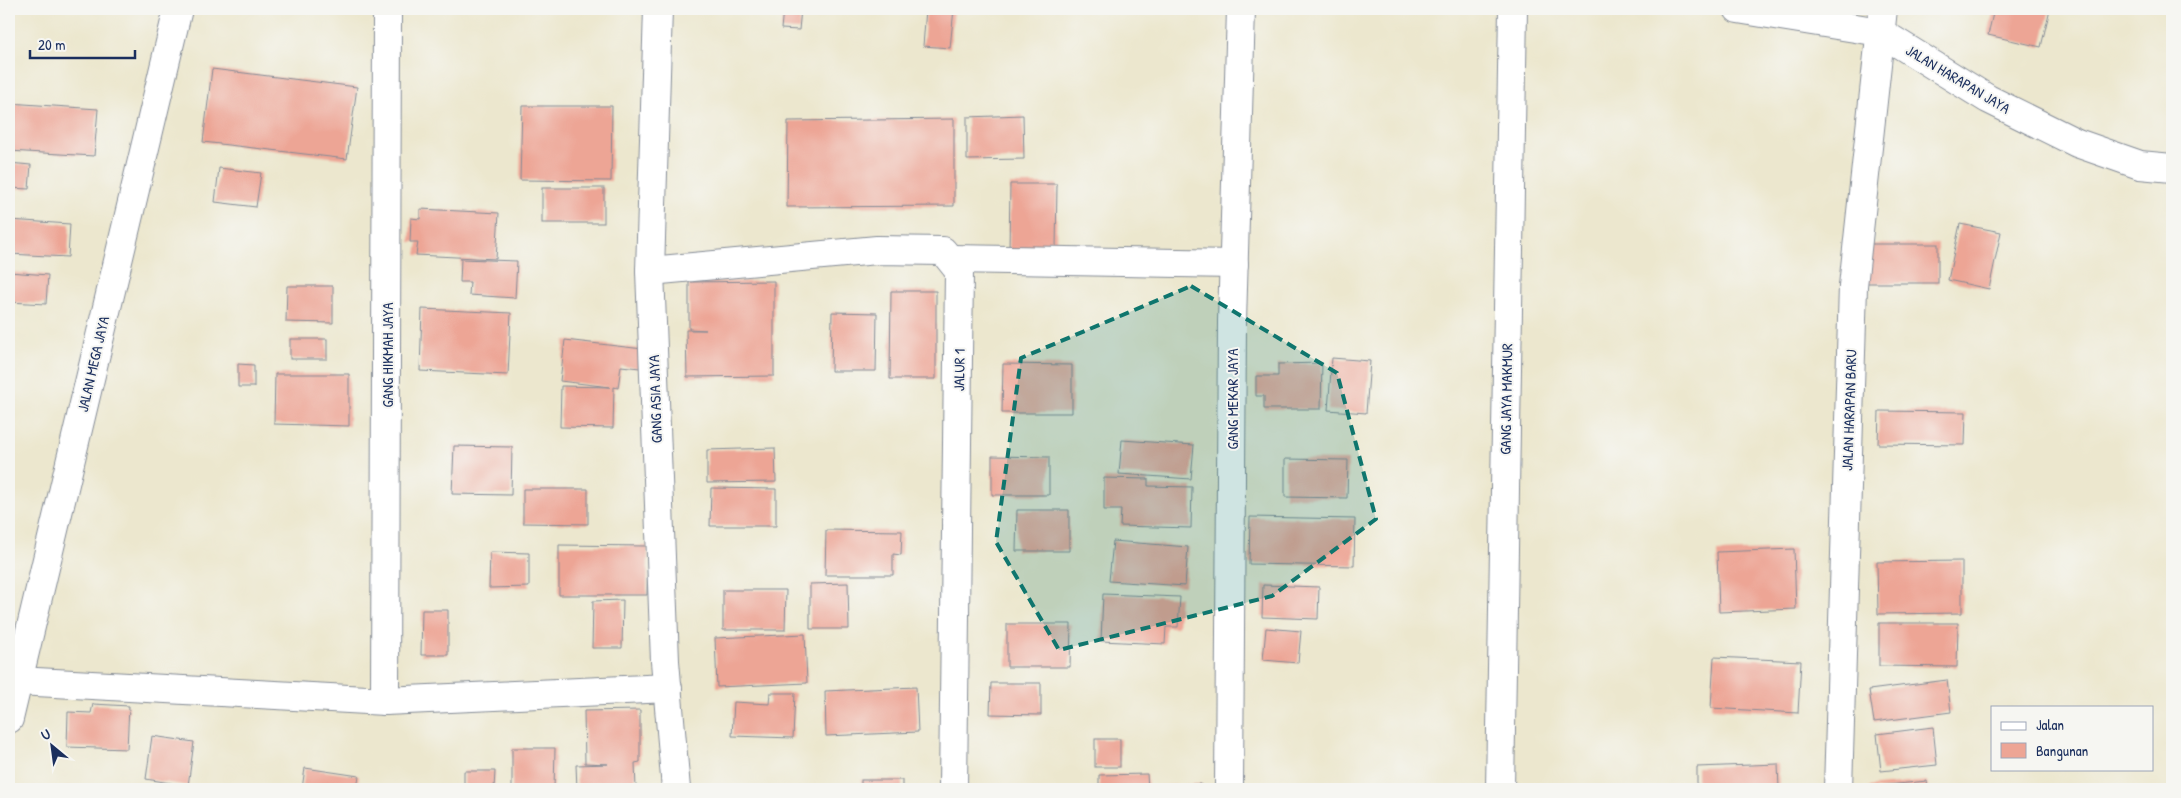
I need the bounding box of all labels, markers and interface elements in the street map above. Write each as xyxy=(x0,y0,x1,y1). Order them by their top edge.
scale bar xyxy=(30,28,135,60)
text: 20 m xyxy=(38,34,65,55)
street label: JALAN HARAPAN JAYA xyxy=(1902,39,2015,119)
street label: GANG HIKMAH JAYA xyxy=(377,302,398,408)
street label: JALAN MEGA JAYA xyxy=(72,313,114,414)
street label: GANG JAYA MAKMUR xyxy=(1495,343,1517,455)
street label: GANG MEKAR JAYA xyxy=(1222,348,1243,449)
street label: JALUR 1 xyxy=(948,349,970,391)
street label: JALAN HARAPAN BARU xyxy=(1836,349,1862,471)
street label: GANG ASIA JAYA xyxy=(643,354,667,444)
legend xyxy=(1991,706,2154,770)
text: Jalan xyxy=(2036,714,2064,735)
north arrow xyxy=(28,720,78,770)
text: U xyxy=(37,724,54,744)
text: Bangunan xyxy=(2036,740,2089,761)

